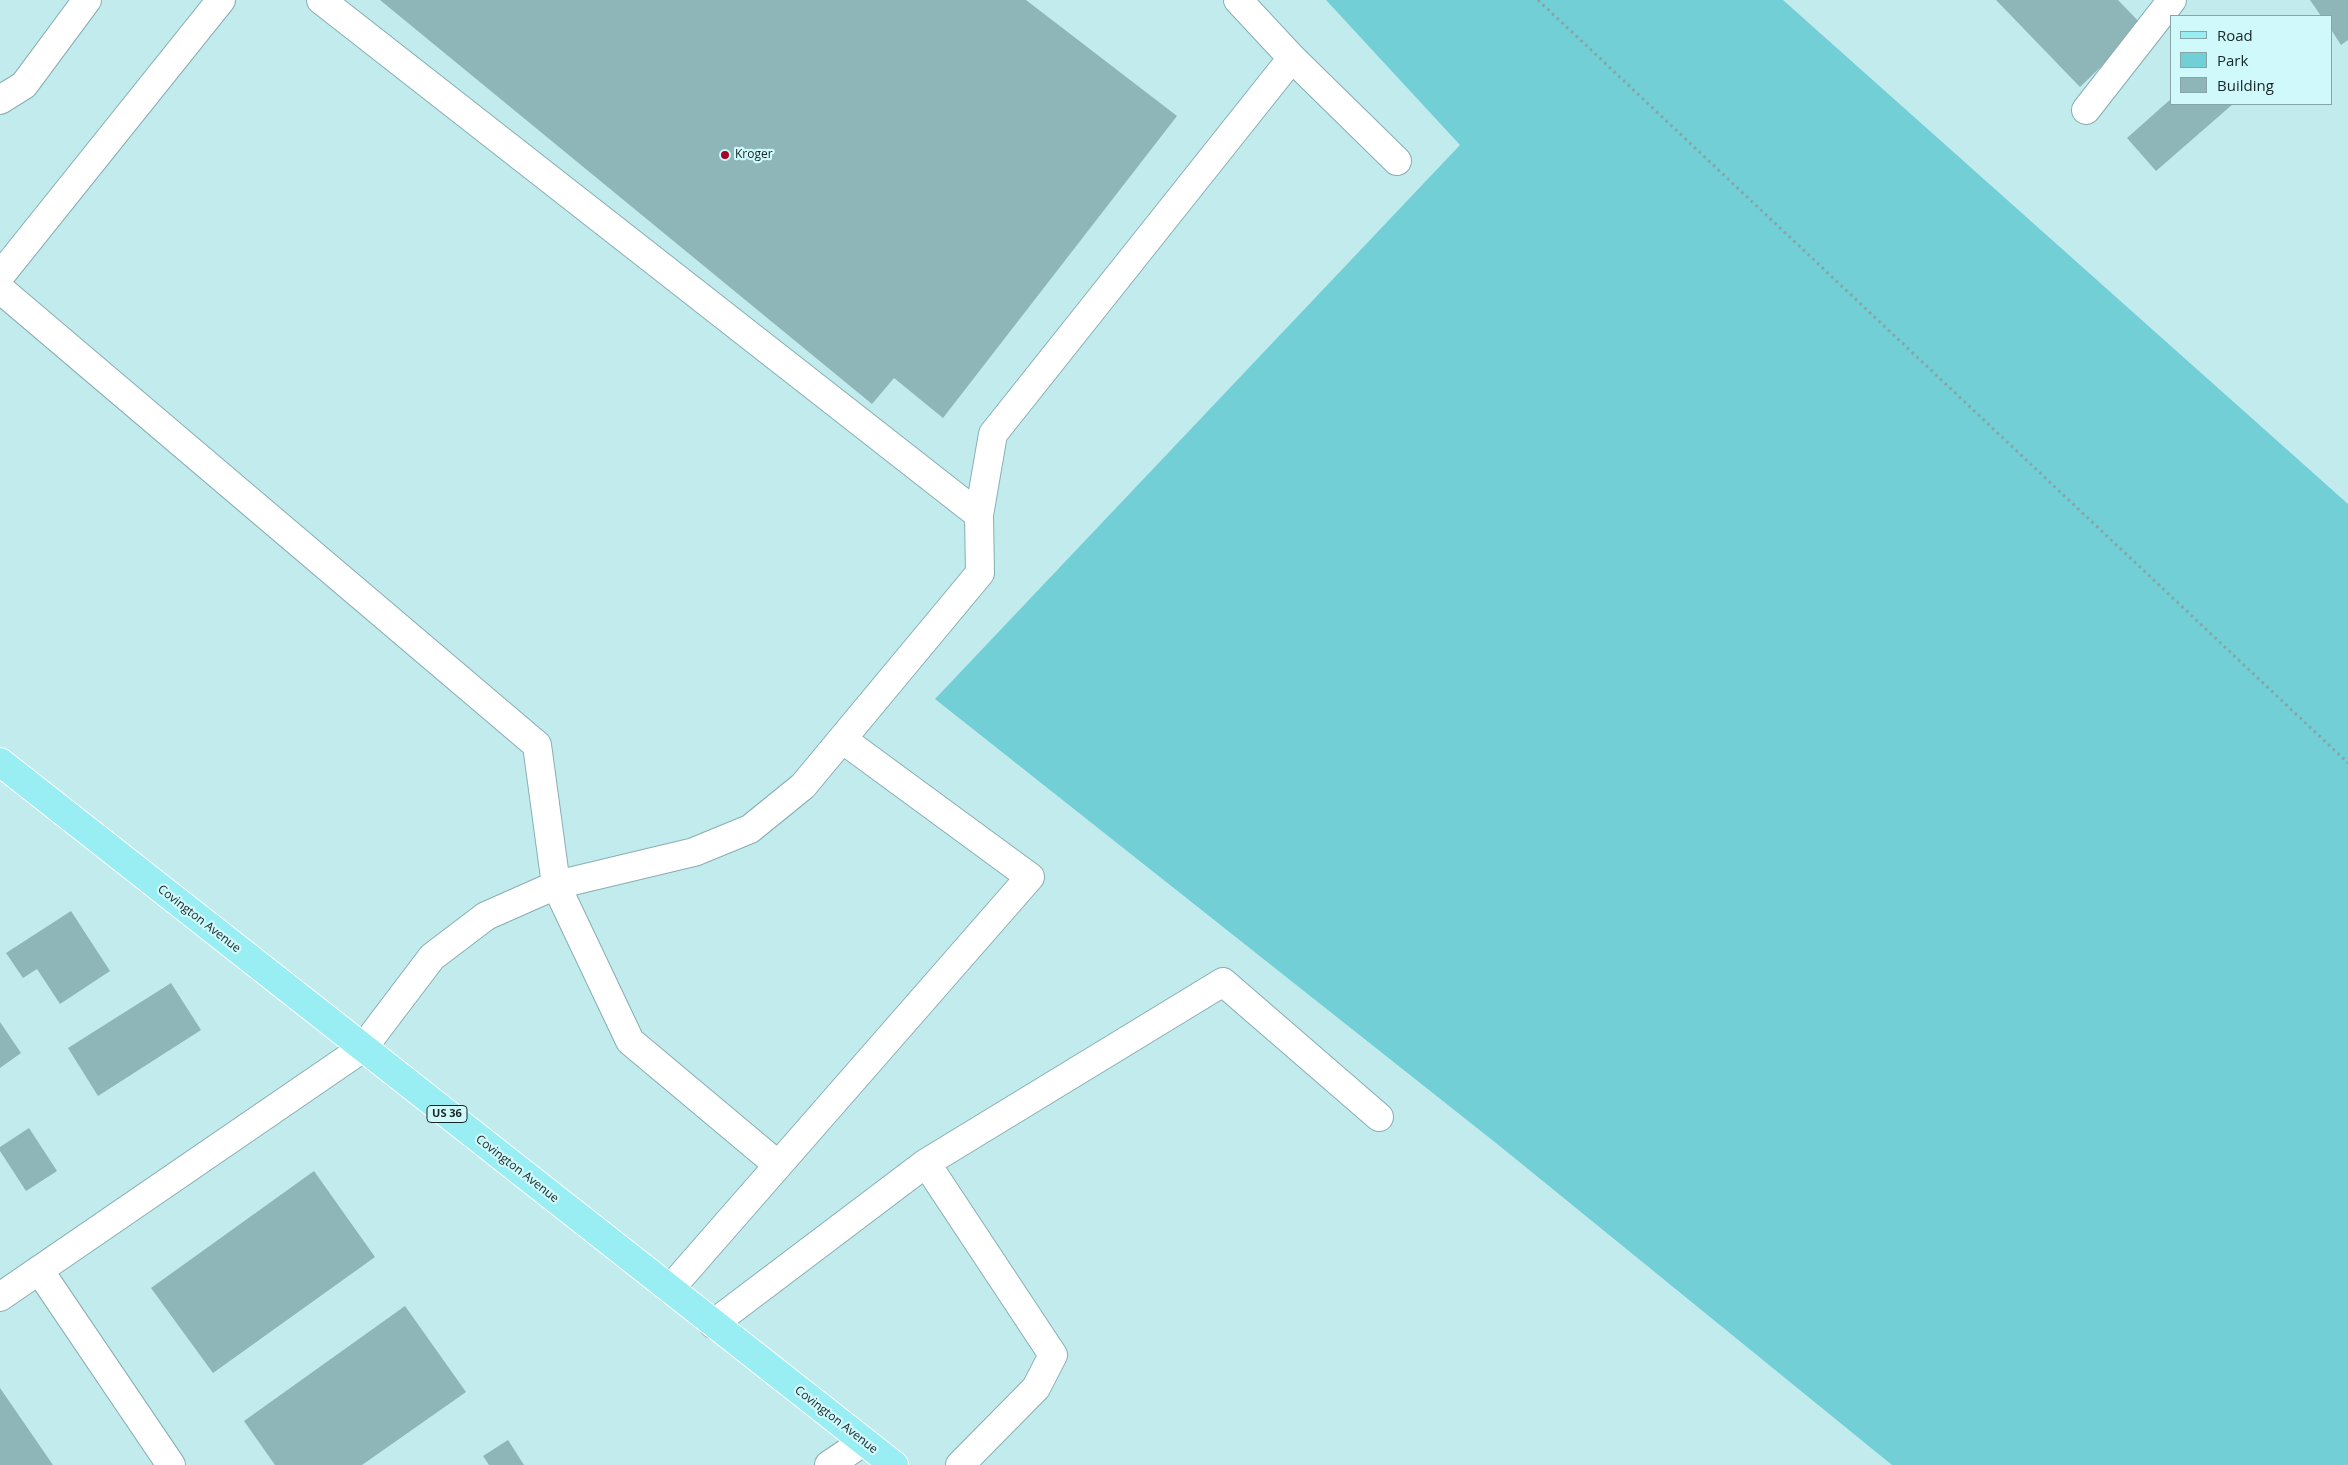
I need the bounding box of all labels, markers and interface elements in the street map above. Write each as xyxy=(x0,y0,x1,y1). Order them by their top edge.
legend xyxy=(2170,15,2333,105)
text: Road xyxy=(2217,25,2253,45)
text: Park xyxy=(2217,50,2248,70)
text: Building xyxy=(2217,75,2274,95)
place label: Kroger xyxy=(735,148,773,162)
marker: Kroger xyxy=(719,149,731,161)
street label: Covington Avenue xyxy=(155,882,243,956)
road number: US 36 xyxy=(427,1106,467,1122)
street label: Covington Avenue xyxy=(473,1132,561,1206)
street label: Covington Avenue xyxy=(792,1383,880,1457)

